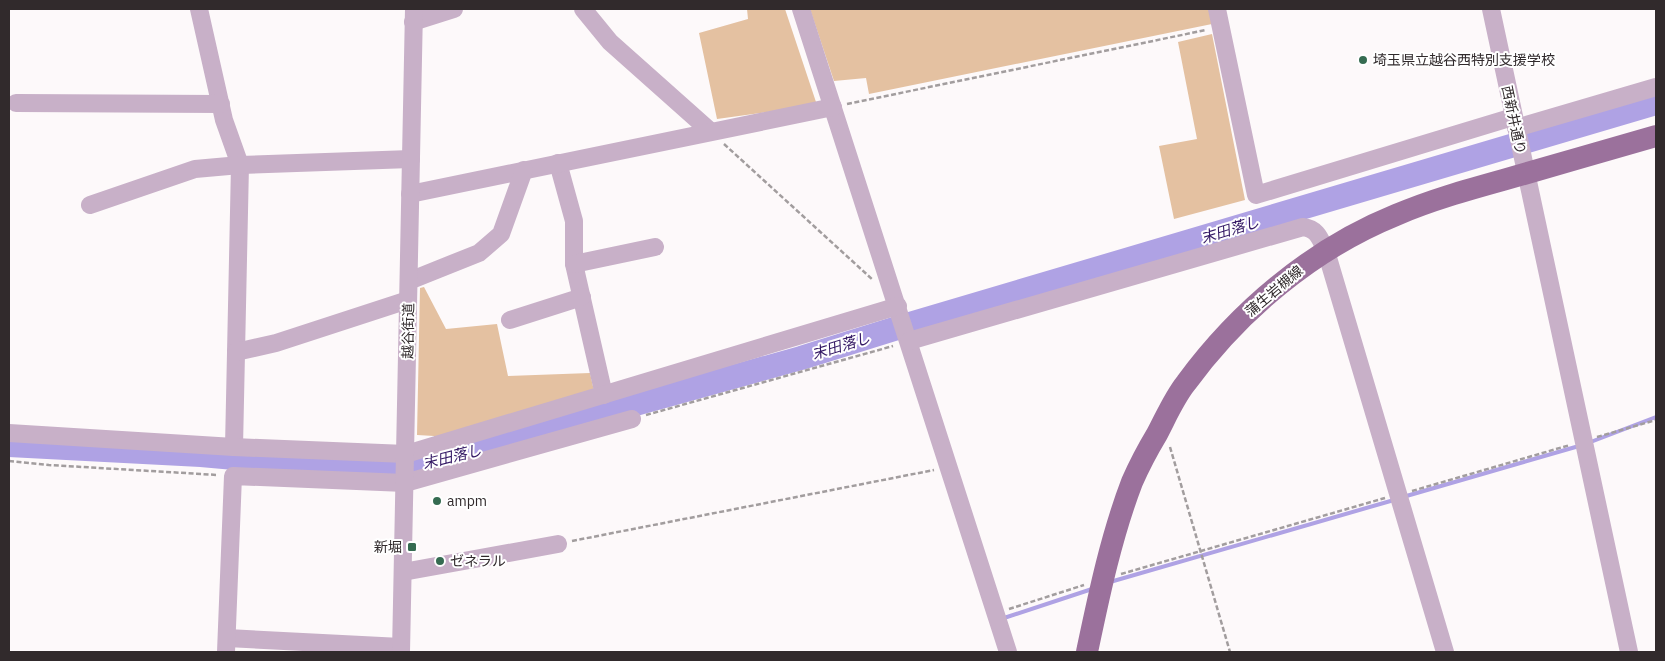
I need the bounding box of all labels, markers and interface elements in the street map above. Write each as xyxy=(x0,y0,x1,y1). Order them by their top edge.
place label: 埼玉県立越谷西特別支援学校 xyxy=(1373,51,1555,69)
marker: 埼玉県立越谷西特別支援学校 xyxy=(1357,54,1369,66)
street label: 西新井通り xyxy=(1498,84,1530,156)
water label: 末田落し xyxy=(1198,212,1261,247)
street label: 蒲生岩槻線 xyxy=(1241,262,1307,320)
street label: 越谷街道 xyxy=(399,303,417,359)
water label: 末田落し xyxy=(809,328,872,363)
water label: 末田落し xyxy=(420,440,483,473)
place label: ampm xyxy=(447,492,487,510)
marker: ampm xyxy=(431,495,443,507)
place label: 新堀 xyxy=(374,538,402,556)
marker: 新堀 xyxy=(406,541,418,553)
place label: ゼネラル xyxy=(450,552,506,570)
marker: ゼネラル xyxy=(434,555,446,567)

